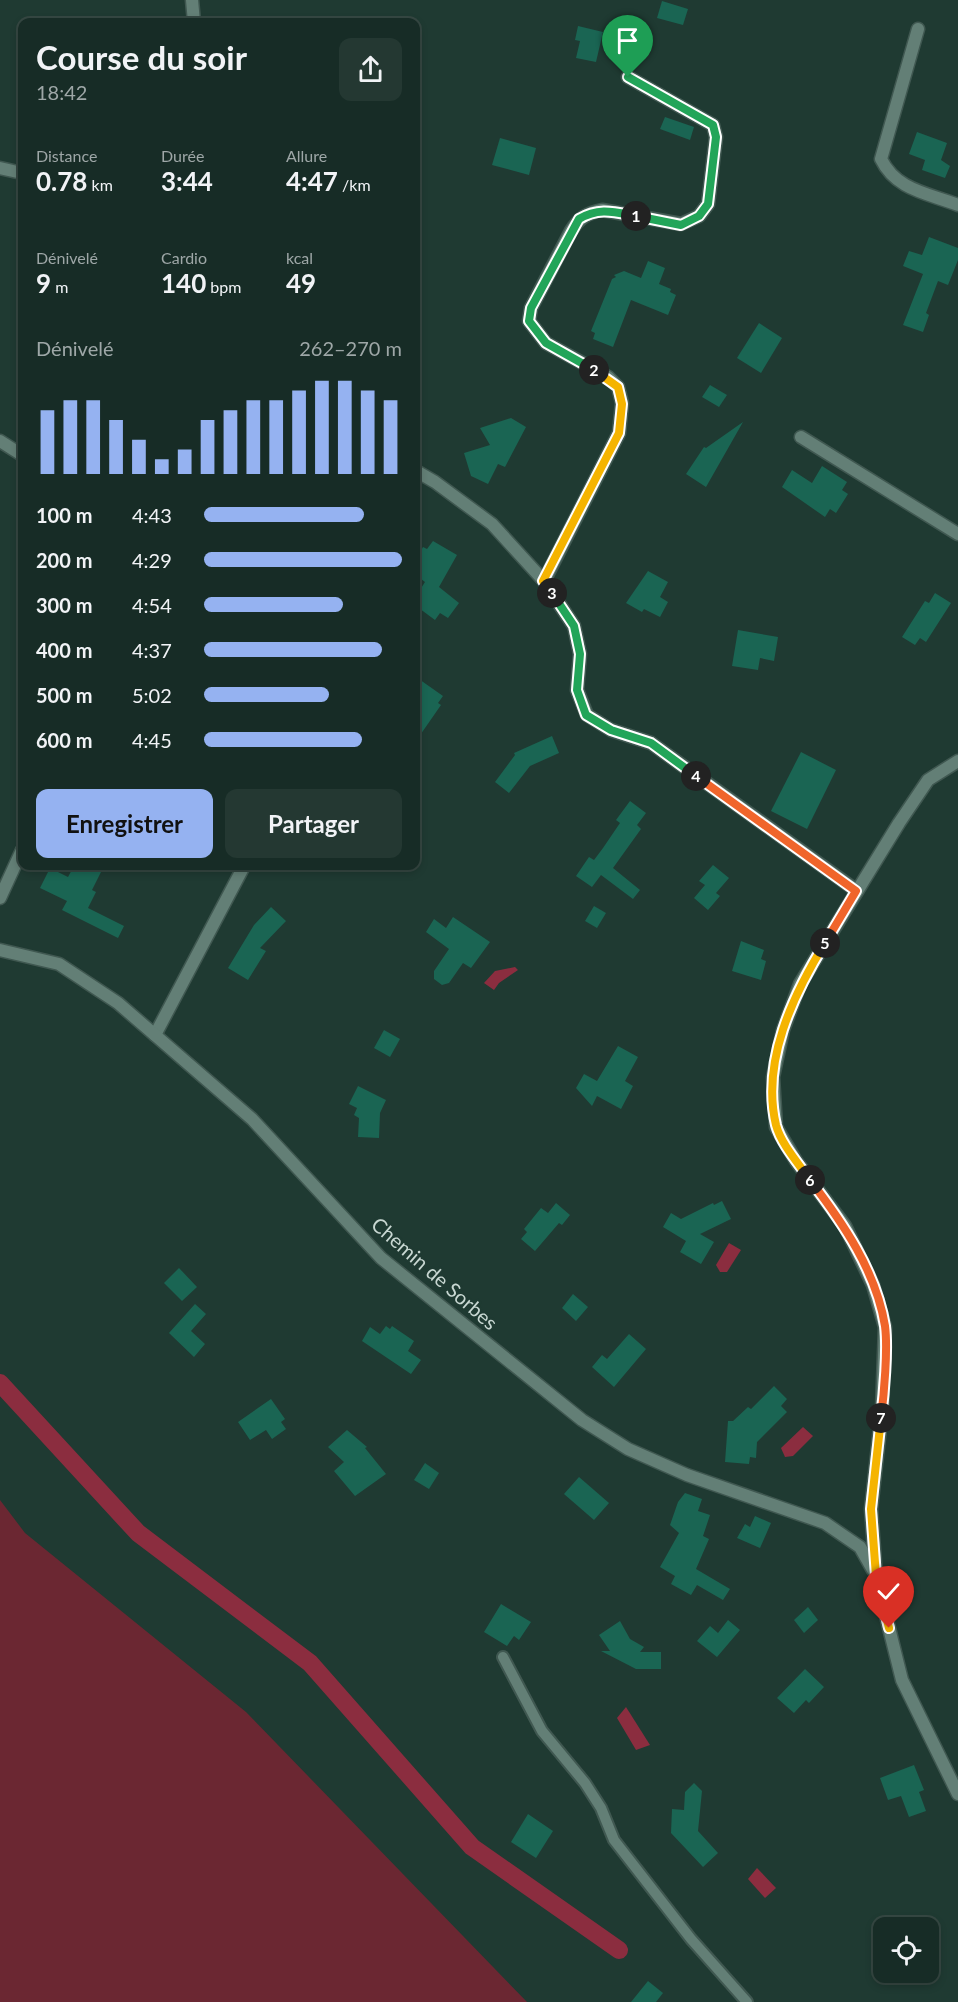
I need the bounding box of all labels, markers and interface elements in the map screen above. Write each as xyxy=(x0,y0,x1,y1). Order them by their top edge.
pin xyxy=(602,15,653,77)
icon: arrive xyxy=(611,24,644,57)
text: Course du soir xyxy=(36,37,247,77)
button: share xyxy=(339,38,402,101)
text: 18:42 xyxy=(36,80,87,104)
text: Distance xyxy=(36,146,97,165)
text: Durée xyxy=(161,146,204,165)
text: Allure xyxy=(286,146,327,165)
text: 0.78 xyxy=(36,165,87,197)
text: 3:44 xyxy=(161,165,213,197)
text: 4:47 xyxy=(286,165,338,197)
text: km xyxy=(87,175,113,194)
text: /km xyxy=(338,175,371,194)
pin: 1 xyxy=(621,201,651,231)
text: 1 xyxy=(631,206,641,225)
text: Dénivelé xyxy=(36,248,98,267)
text: Cardio xyxy=(161,248,207,267)
text: kcal xyxy=(286,248,313,267)
text: 9 xyxy=(36,267,51,299)
text: 140 xyxy=(161,267,206,299)
text: 49 xyxy=(286,267,316,299)
text: m xyxy=(51,277,68,296)
text: bpm xyxy=(206,277,241,296)
text: Dénivelé xyxy=(36,336,113,360)
text: 262–270 m xyxy=(299,336,402,360)
pin: 2 xyxy=(579,355,609,385)
text: 2 xyxy=(589,360,599,379)
text: 100 m xyxy=(36,503,92,527)
text: 4:43 xyxy=(132,503,172,527)
text: 200 m xyxy=(36,548,92,572)
text: 4:29 xyxy=(132,548,172,572)
pin: 3 xyxy=(537,578,567,608)
text: 3 xyxy=(547,583,557,602)
text: 300 m xyxy=(36,593,92,617)
text: 4:54 xyxy=(132,593,172,617)
text: 400 m xyxy=(36,638,92,662)
text: 4:37 xyxy=(132,638,172,662)
text: 500 m xyxy=(36,683,92,707)
text: 5:02 xyxy=(132,683,172,707)
text: 600 m xyxy=(36,728,92,752)
text: 4:45 xyxy=(132,728,172,752)
pin: 4 xyxy=(681,761,711,791)
text: 4 xyxy=(691,766,701,785)
button: Enregistrer xyxy=(36,789,213,858)
button: Partager xyxy=(225,789,402,858)
pin: 5 xyxy=(810,928,840,958)
text: 5 xyxy=(820,933,830,952)
pin: 6 xyxy=(795,1165,825,1195)
text: 6 xyxy=(805,1170,815,1189)
street label: Chemin de Sorbes xyxy=(367,1212,503,1334)
pin: 7 xyxy=(866,1403,896,1433)
text: 7 xyxy=(876,1408,886,1427)
pin xyxy=(863,1566,914,1628)
icon: check xyxy=(872,1575,905,1608)
map controls xyxy=(873,1917,939,1983)
button: locate xyxy=(873,1917,939,1983)

